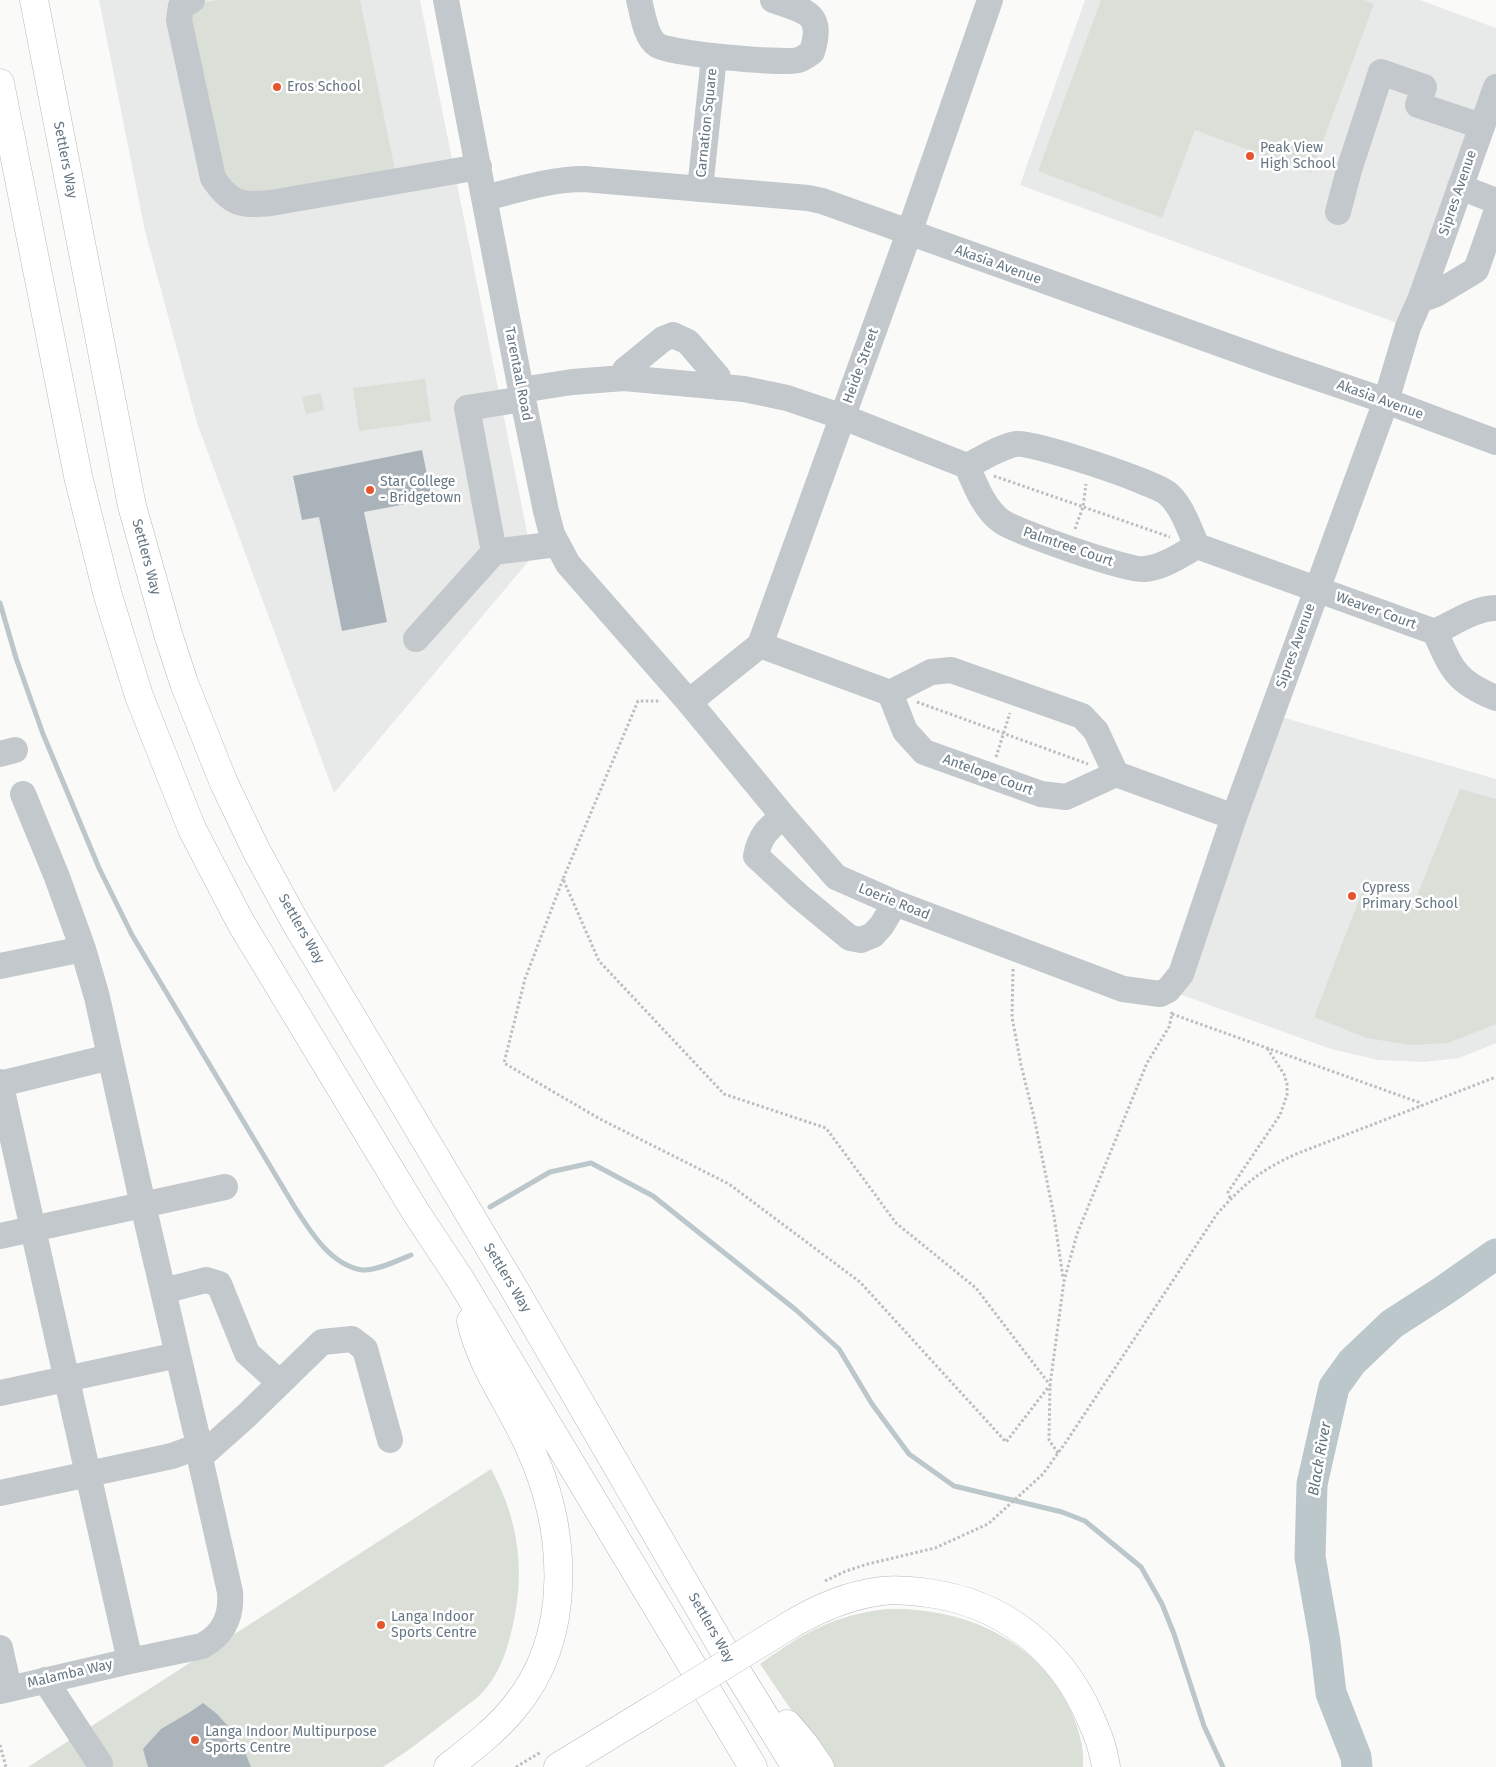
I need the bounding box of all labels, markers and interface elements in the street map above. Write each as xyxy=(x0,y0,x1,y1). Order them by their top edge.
street label: Carnation Square xyxy=(693,67,721,179)
place label: Eros School xyxy=(287,79,361,95)
marker: Eros School xyxy=(271,81,283,93)
street label: Settlers Way xyxy=(49,120,81,200)
place label: Peak View High School xyxy=(1260,140,1336,172)
street label: Sipres Avenue xyxy=(1436,148,1480,238)
marker: Peak View High School xyxy=(1244,150,1256,162)
street label: Akasia Avenue xyxy=(952,242,1044,288)
street label: Tarentaal Road xyxy=(501,326,535,422)
street label: Heide Street xyxy=(840,326,882,406)
street label: Akasia Avenue xyxy=(1334,377,1426,423)
place label: Star College - Bridgetown xyxy=(380,474,462,507)
marker: Star College - Bridgetown xyxy=(364,484,376,496)
street label: Settlers Way xyxy=(128,517,164,597)
street label: Palmtree Court xyxy=(1021,524,1115,570)
street label: Weaver Court xyxy=(1334,589,1418,633)
street label: Sipres Avenue xyxy=(1273,601,1319,691)
street label: Antelope Court xyxy=(941,751,1035,799)
street label: Loerie Road xyxy=(856,880,932,924)
place label: Cypress Primary School xyxy=(1362,880,1458,912)
marker: Cypress Primary School xyxy=(1346,890,1358,902)
street label: Settlers Way xyxy=(274,891,328,967)
street label: Settlers Way xyxy=(480,1240,534,1316)
water label: Black River xyxy=(1305,1421,1335,1497)
street label: Settlers Way xyxy=(684,1590,738,1666)
place label: Langa Indoor Sports Centre xyxy=(391,1609,477,1641)
marker: Langa Indoor Sports Centre xyxy=(375,1619,387,1631)
street label: Malamba Way xyxy=(26,1656,114,1692)
place label: Langa Indoor Multipurpose Sports Centre xyxy=(205,1724,377,1756)
marker: Langa Indoor Multipurpose Sports Centre xyxy=(189,1734,201,1746)

